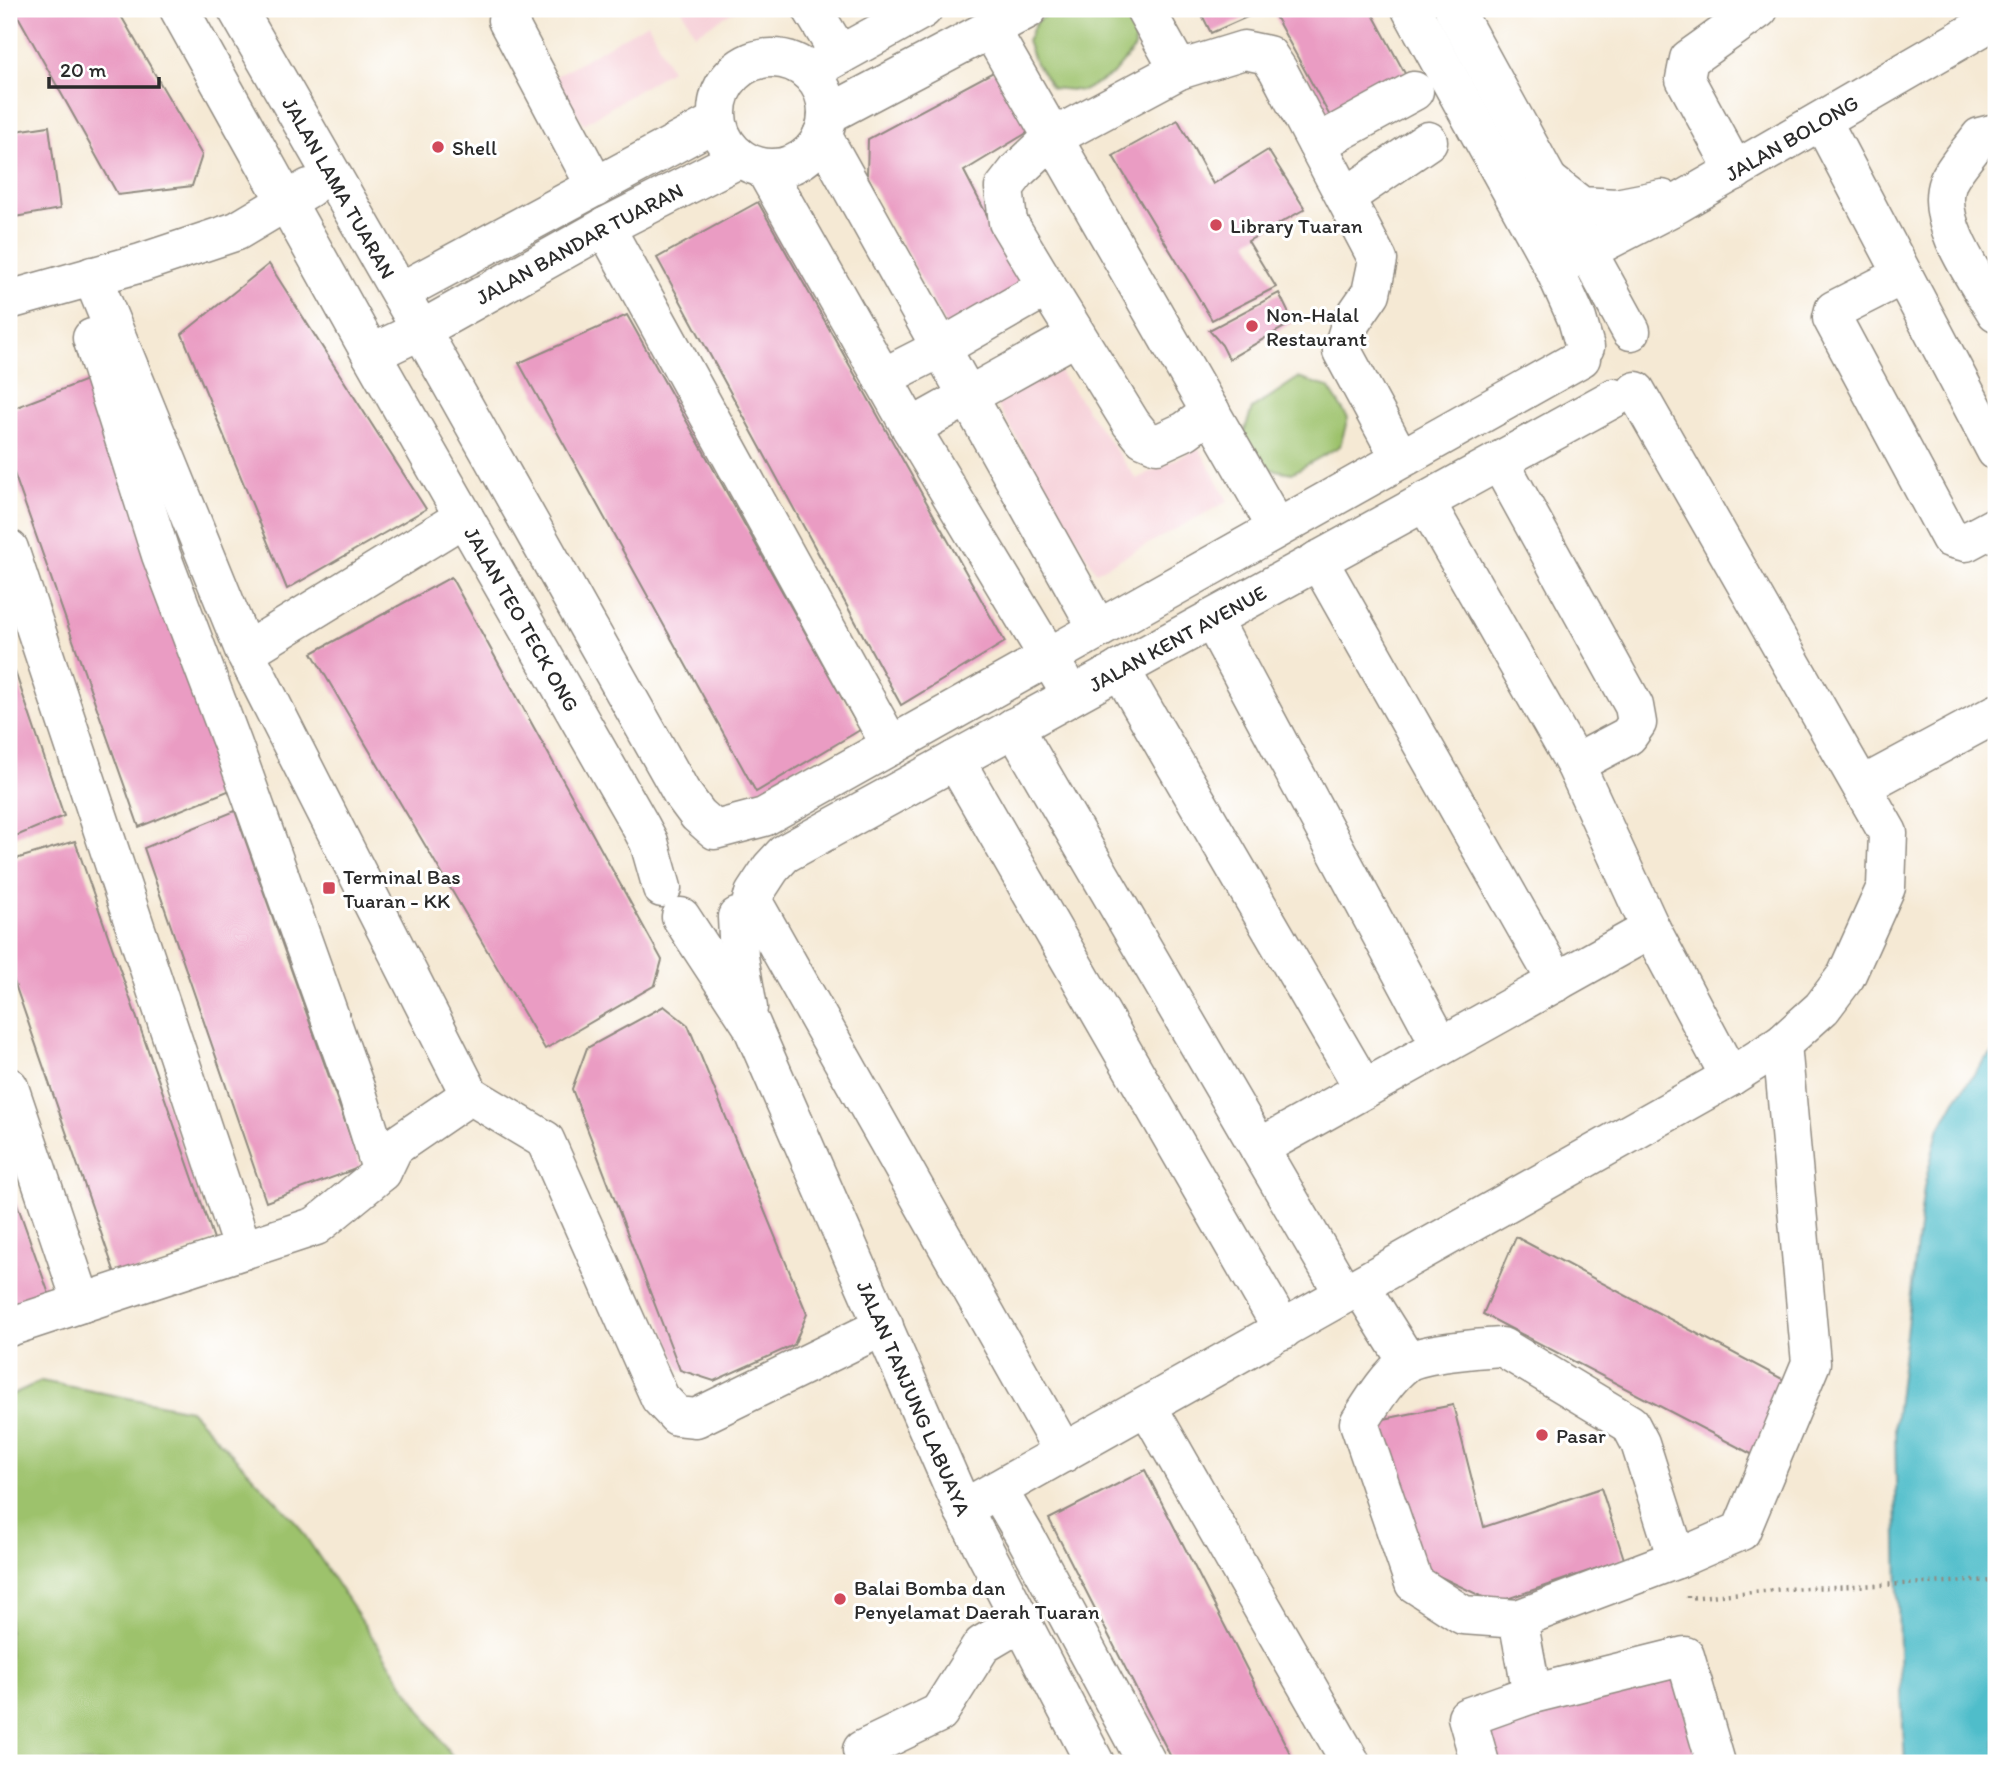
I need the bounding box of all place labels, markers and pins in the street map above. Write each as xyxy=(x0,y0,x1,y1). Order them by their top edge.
place label: Shell xyxy=(452,135,497,160)
marker: Shell xyxy=(430,139,446,155)
place label: Library Tuaran xyxy=(1230,213,1363,238)
marker: Library Tuaran xyxy=(1208,217,1224,233)
place label: Non-Halal Restaurant xyxy=(1266,302,1367,351)
marker: Non-Halal Restaurant xyxy=(1244,318,1260,334)
place label: Terminal Bas Tuaran - KK xyxy=(343,864,461,913)
marker: Terminal Bas Tuaran - KK xyxy=(321,880,337,896)
place label: Pasar xyxy=(1556,1423,1606,1448)
marker: Pasar xyxy=(1534,1427,1550,1443)
place label: Balai Bomba dan Penyelamat Daerah Tuaran xyxy=(854,1575,1100,1624)
marker: Balai Bomba dan Penyelamat Daerah Tuaran xyxy=(832,1591,848,1607)

